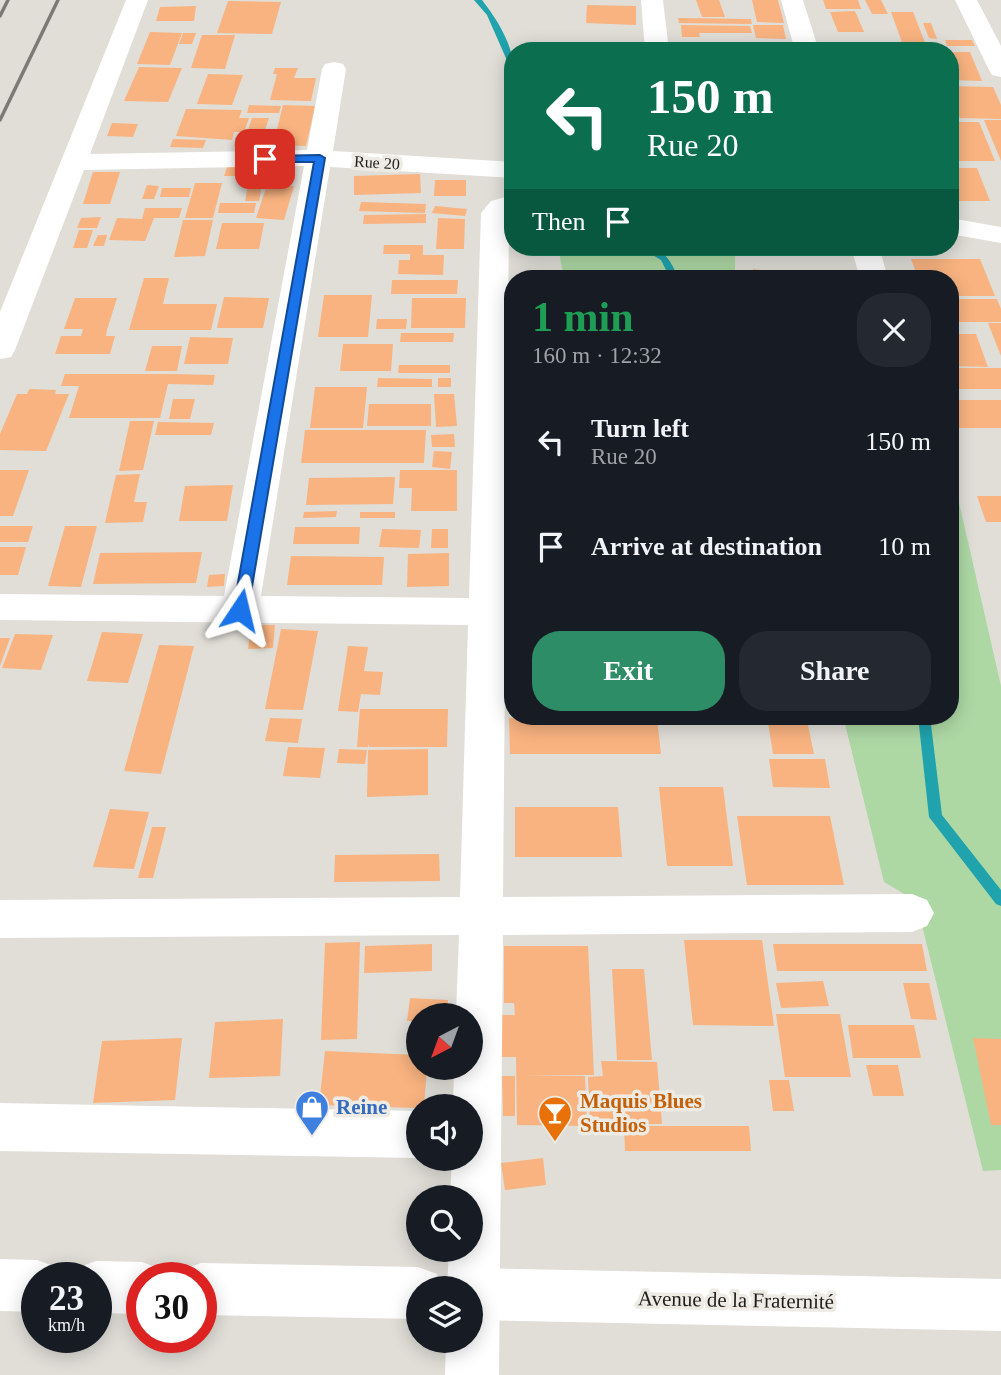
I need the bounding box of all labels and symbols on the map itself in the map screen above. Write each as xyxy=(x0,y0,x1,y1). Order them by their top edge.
pin xyxy=(235,129,295,189)
street label: Rue 20 xyxy=(354,152,400,173)
position arrow xyxy=(203,573,277,647)
north arrow xyxy=(406,1003,483,1080)
shop icon: Reine xyxy=(293,1088,331,1137)
place label: Maquis Blues Studios xyxy=(580,1089,702,1137)
bar icon: Maquis Blues Studios xyxy=(536,1094,574,1143)
place label: Reine xyxy=(336,1095,387,1119)
speed limit sign: 30 xyxy=(126,1262,217,1353)
street label: Avenue de la Fraternité xyxy=(638,1286,834,1314)

